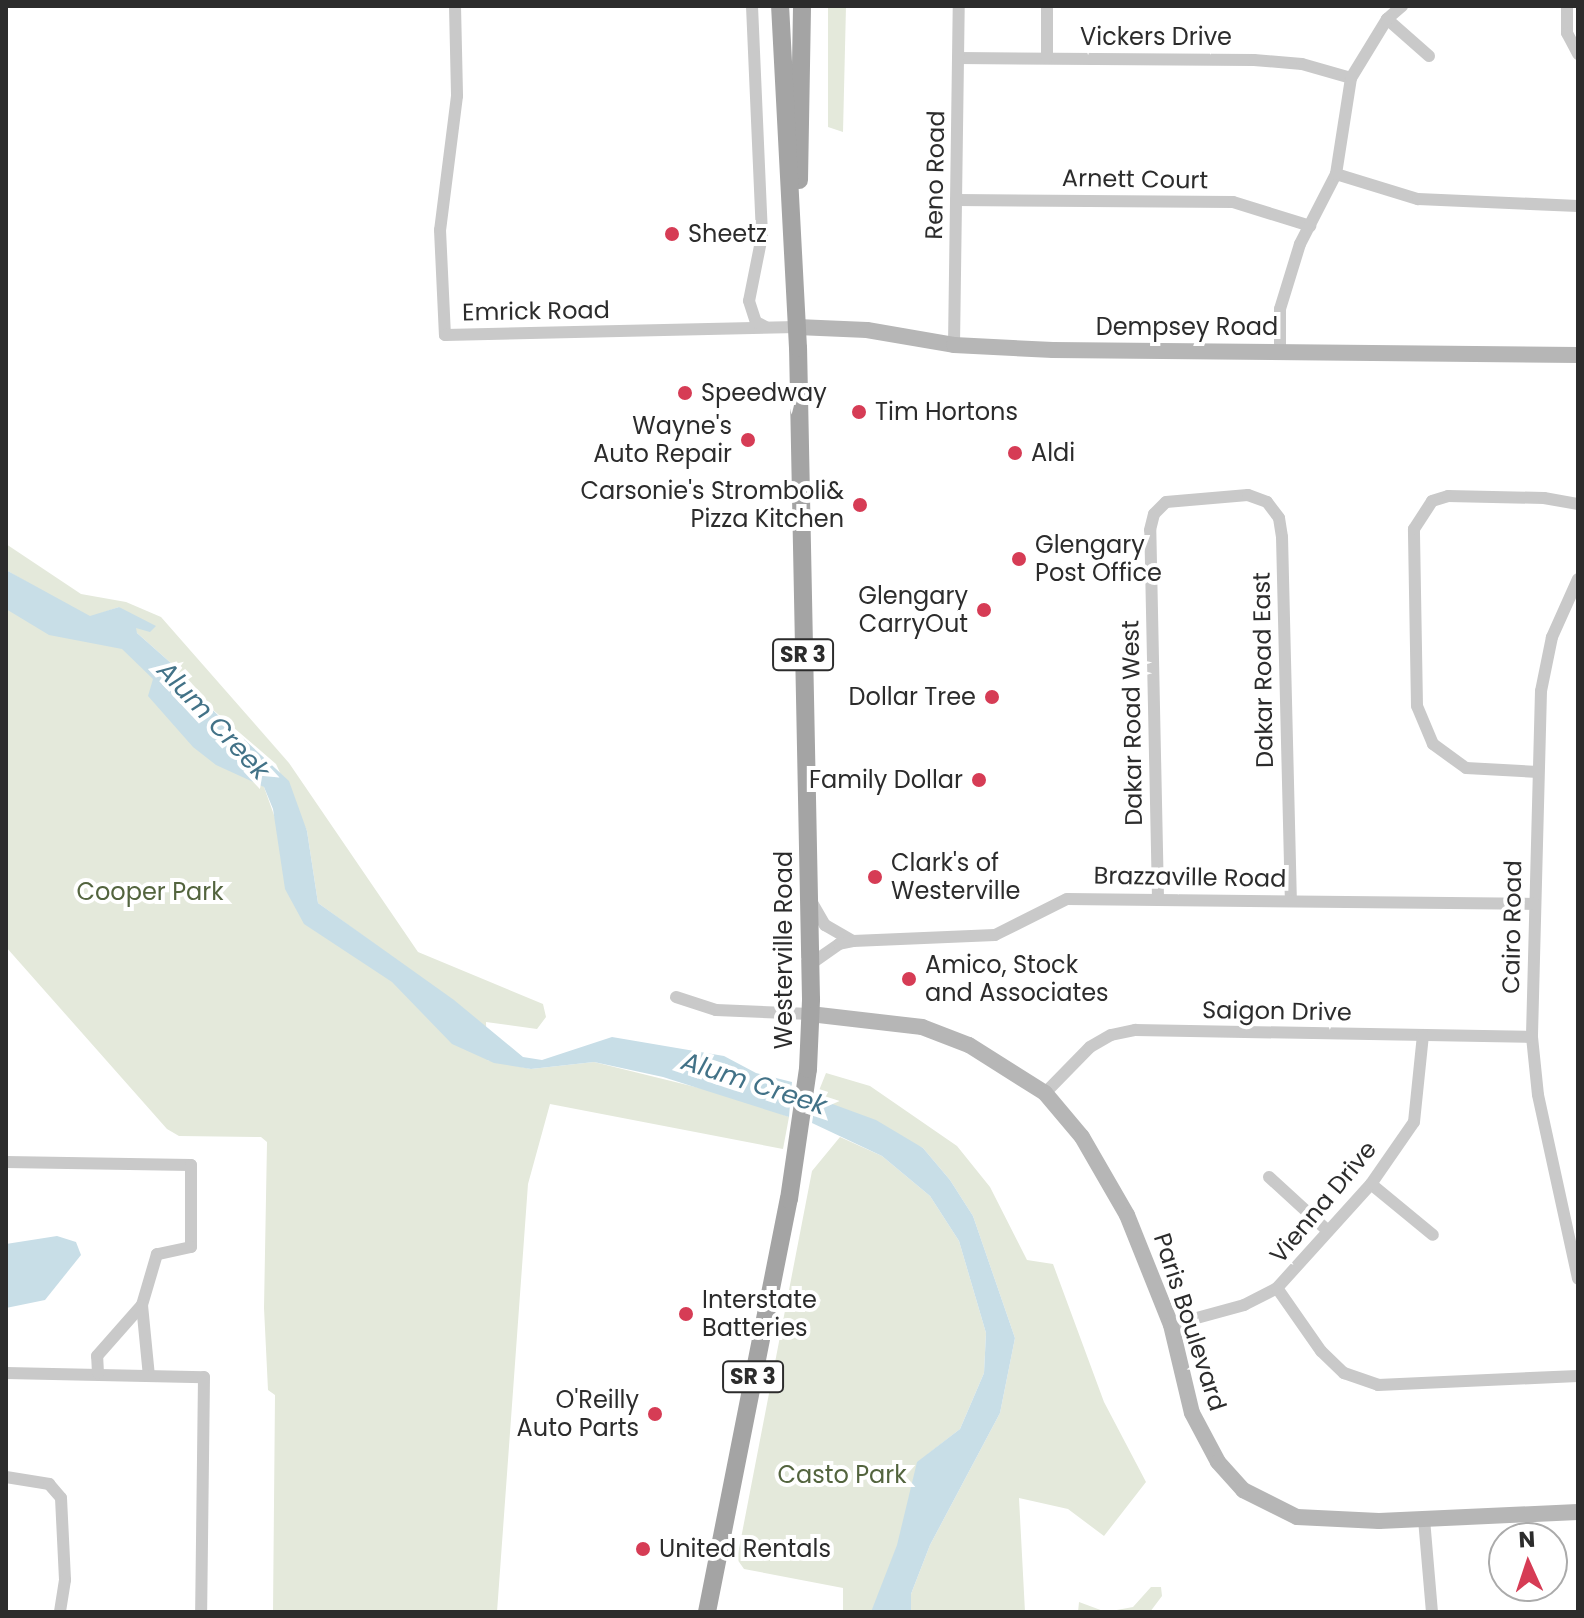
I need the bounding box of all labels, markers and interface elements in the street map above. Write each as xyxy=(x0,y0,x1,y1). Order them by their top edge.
street label: Vickers Drive xyxy=(1080,23,1232,51)
street label: Reno Road xyxy=(919,110,951,240)
street label: Arnett Court xyxy=(1062,163,1208,195)
place label: Sheetz xyxy=(688,220,767,248)
marker: Sheetz xyxy=(663,225,681,243)
street label: Emrick Road xyxy=(462,295,610,327)
street label: Dempsey Road xyxy=(1096,313,1278,341)
place label: Speedway xyxy=(701,379,827,407)
marker: Speedway xyxy=(676,384,694,402)
place label: Tim Hortons xyxy=(875,398,1018,426)
marker: Tim Hortons xyxy=(850,403,868,421)
place label: Wayne's Auto Repair xyxy=(593,412,732,468)
marker: Wayne's Auto Repair xyxy=(739,431,757,449)
place label: Aldi xyxy=(1031,439,1075,467)
marker: Aldi xyxy=(1006,444,1024,462)
place label: Carsonie's Stromboli& Pizza Kitchen xyxy=(581,477,844,533)
marker: Carsonie's Stromboli& Pizza Kitchen xyxy=(851,496,869,514)
place label: Glengary Post Office xyxy=(1035,531,1162,587)
marker: Glengary Post Office xyxy=(1010,550,1028,568)
street label: Dakar Road East xyxy=(1247,572,1279,768)
place label: Glengary CarryOut xyxy=(858,582,968,638)
marker: Glengary CarryOut xyxy=(975,601,993,619)
street label: Dakar Road West xyxy=(1116,620,1148,826)
road number: SR 3 xyxy=(771,637,835,673)
water label: Alum Creek xyxy=(150,655,276,787)
place label: Dollar Tree xyxy=(849,683,976,711)
marker: Dollar Tree xyxy=(983,688,1001,706)
place label: Family Dollar xyxy=(809,766,963,794)
marker: Family Dollar xyxy=(970,771,988,789)
place label: Clark's of Westerville xyxy=(891,849,1020,905)
street label: Westerville Road xyxy=(770,851,798,1049)
street label: Cairo Road xyxy=(1496,860,1528,994)
street label: Brazzaville Road xyxy=(1093,861,1287,893)
marker: Clark's of Westerville xyxy=(866,868,884,886)
park label: Cooper Park xyxy=(76,878,224,906)
place label: Amico, Stock and Associates xyxy=(925,951,1109,1007)
marker: Amico, Stock and Associates xyxy=(900,970,918,988)
street label: Saigon Drive xyxy=(1202,995,1352,1027)
water label: Alum Creek xyxy=(678,1046,830,1122)
street label: Vienna Drive xyxy=(1264,1135,1382,1269)
street label: Paris Boulevard xyxy=(1148,1230,1232,1414)
place label: Interstate Batteries xyxy=(702,1286,817,1342)
marker: Interstate Batteries xyxy=(677,1305,695,1323)
road number: SR 3 xyxy=(721,1359,785,1395)
place label: O'Reilly Auto Parts xyxy=(517,1386,639,1442)
marker: O'Reilly Auto Parts xyxy=(646,1405,664,1423)
park label: Casto Park xyxy=(777,1461,907,1489)
north arrow xyxy=(1488,1522,1568,1602)
text: N xyxy=(1518,1524,1536,1555)
place label: United Rentals xyxy=(659,1535,831,1563)
marker: United Rentals xyxy=(634,1540,652,1558)

